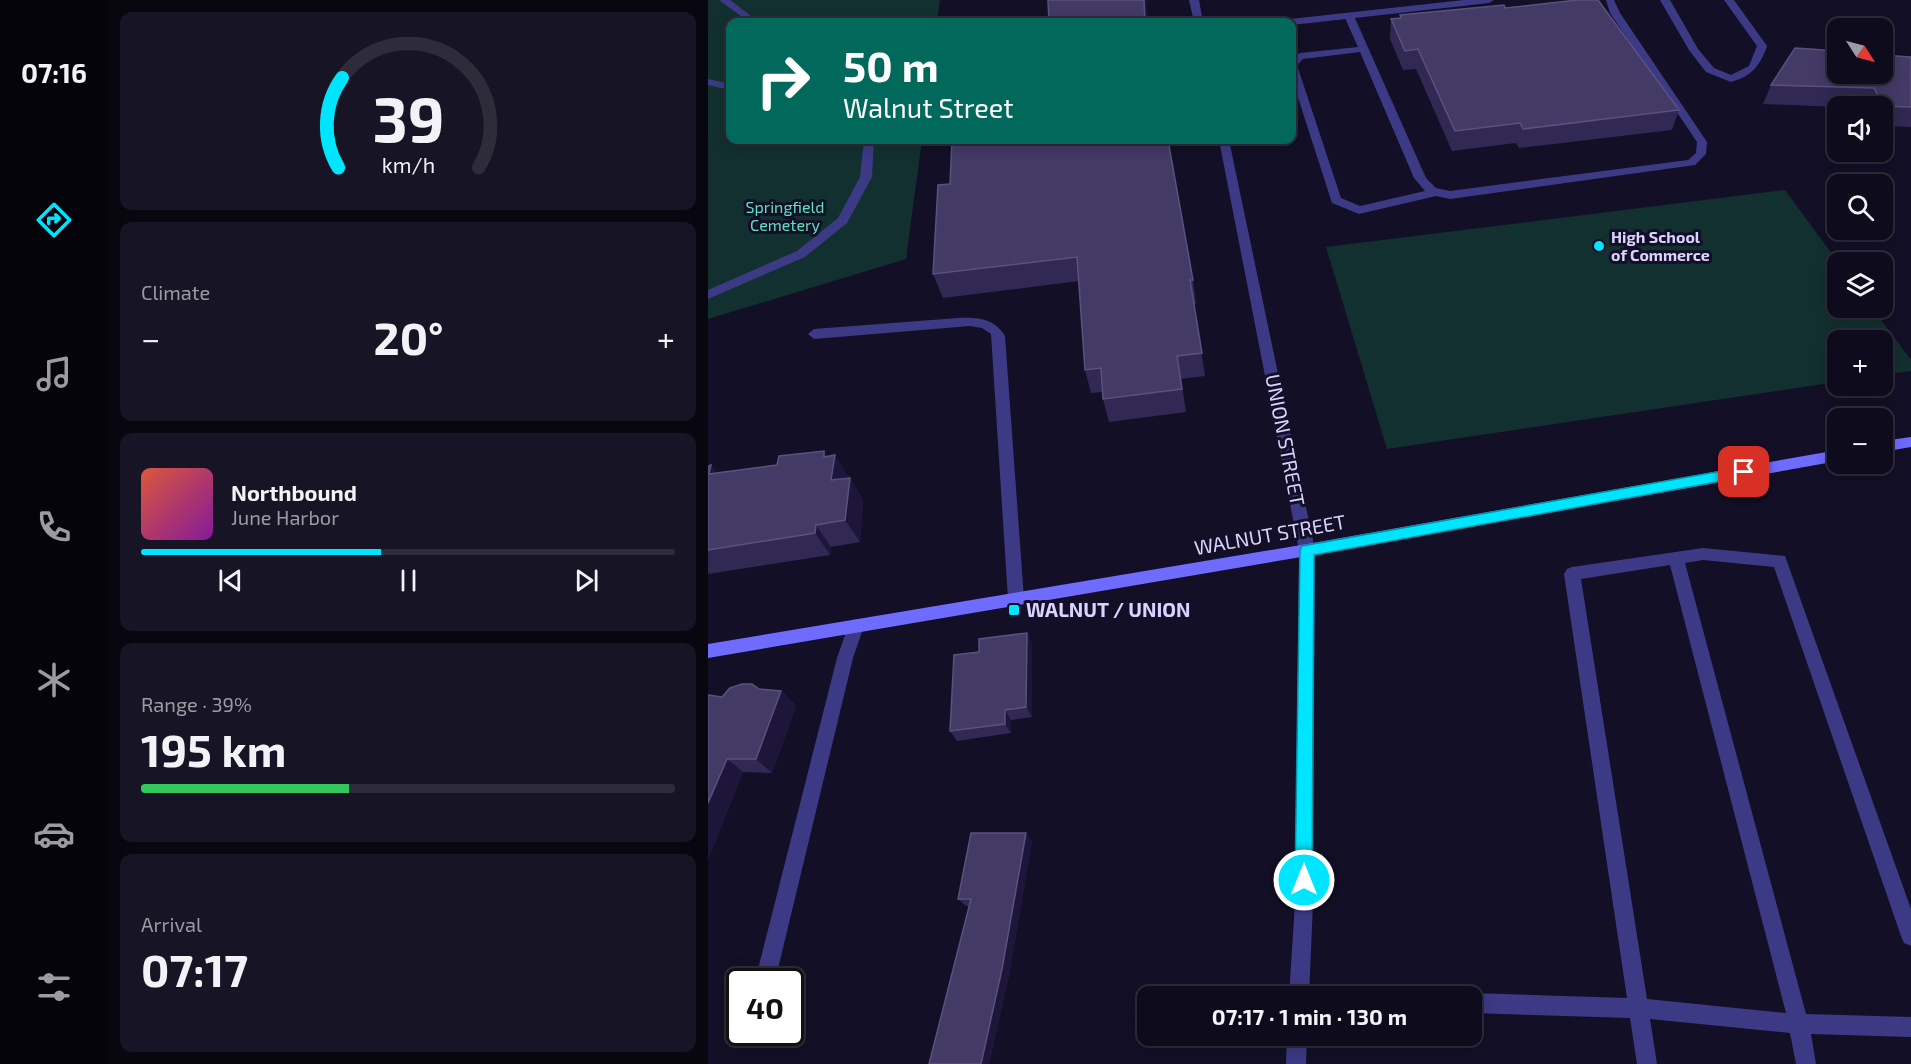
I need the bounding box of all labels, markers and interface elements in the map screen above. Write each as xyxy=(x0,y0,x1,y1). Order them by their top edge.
north arrow xyxy=(1827,18,1893,84)
map controls xyxy=(1827,18,1893,474)
text: 50 m xyxy=(843,40,939,90)
icon: right xyxy=(744,42,822,120)
text: 07:16 xyxy=(21,56,87,88)
text: 39 xyxy=(372,80,444,155)
text: Walnut Street xyxy=(843,91,1014,123)
button: sound xyxy=(1827,96,1893,162)
text: km/h xyxy=(381,153,435,178)
button: search xyxy=(1827,174,1893,240)
park label: Springfield Cemetery xyxy=(745,197,825,234)
icon: directions xyxy=(33,199,75,241)
place label: High School of Commerce xyxy=(1611,227,1710,264)
marker: High School of Commerce xyxy=(1592,239,1606,253)
button: layers xyxy=(1827,252,1893,318)
text: Climate xyxy=(141,280,210,304)
text: 20° xyxy=(374,310,444,364)
text: − xyxy=(141,318,160,358)
text: + xyxy=(657,318,675,358)
button: + xyxy=(1827,330,1893,396)
icon: music xyxy=(33,353,75,395)
street label: UNION STREET xyxy=(1261,372,1311,508)
button: − xyxy=(1827,408,1893,474)
pin xyxy=(1718,446,1769,497)
icon: arrive xyxy=(1727,455,1760,488)
text: Northbound xyxy=(231,479,357,505)
text: June Harbor xyxy=(231,505,339,529)
icon: phone xyxy=(33,506,75,548)
street label: WALNUT STREET xyxy=(1192,509,1348,559)
icon: previous xyxy=(214,564,247,597)
icon: pause xyxy=(392,564,425,597)
icon: next xyxy=(570,564,603,597)
place label: WALNUT / UNION xyxy=(1026,597,1191,621)
marker: WALNUT / UNION xyxy=(1007,603,1021,617)
icon: climate xyxy=(33,659,75,701)
text: Range · 39% xyxy=(141,692,252,716)
text: 195 km xyxy=(141,722,286,776)
icon: car xyxy=(33,813,75,855)
position arrow xyxy=(1272,848,1336,912)
text: Arrival xyxy=(141,912,202,936)
text: 07:17 xyxy=(141,942,248,996)
icon: filters xyxy=(33,966,75,1008)
speed limit sign: 40 xyxy=(726,968,804,1046)
text: 07:17 · 1 min · 130 m xyxy=(1212,1003,1407,1029)

